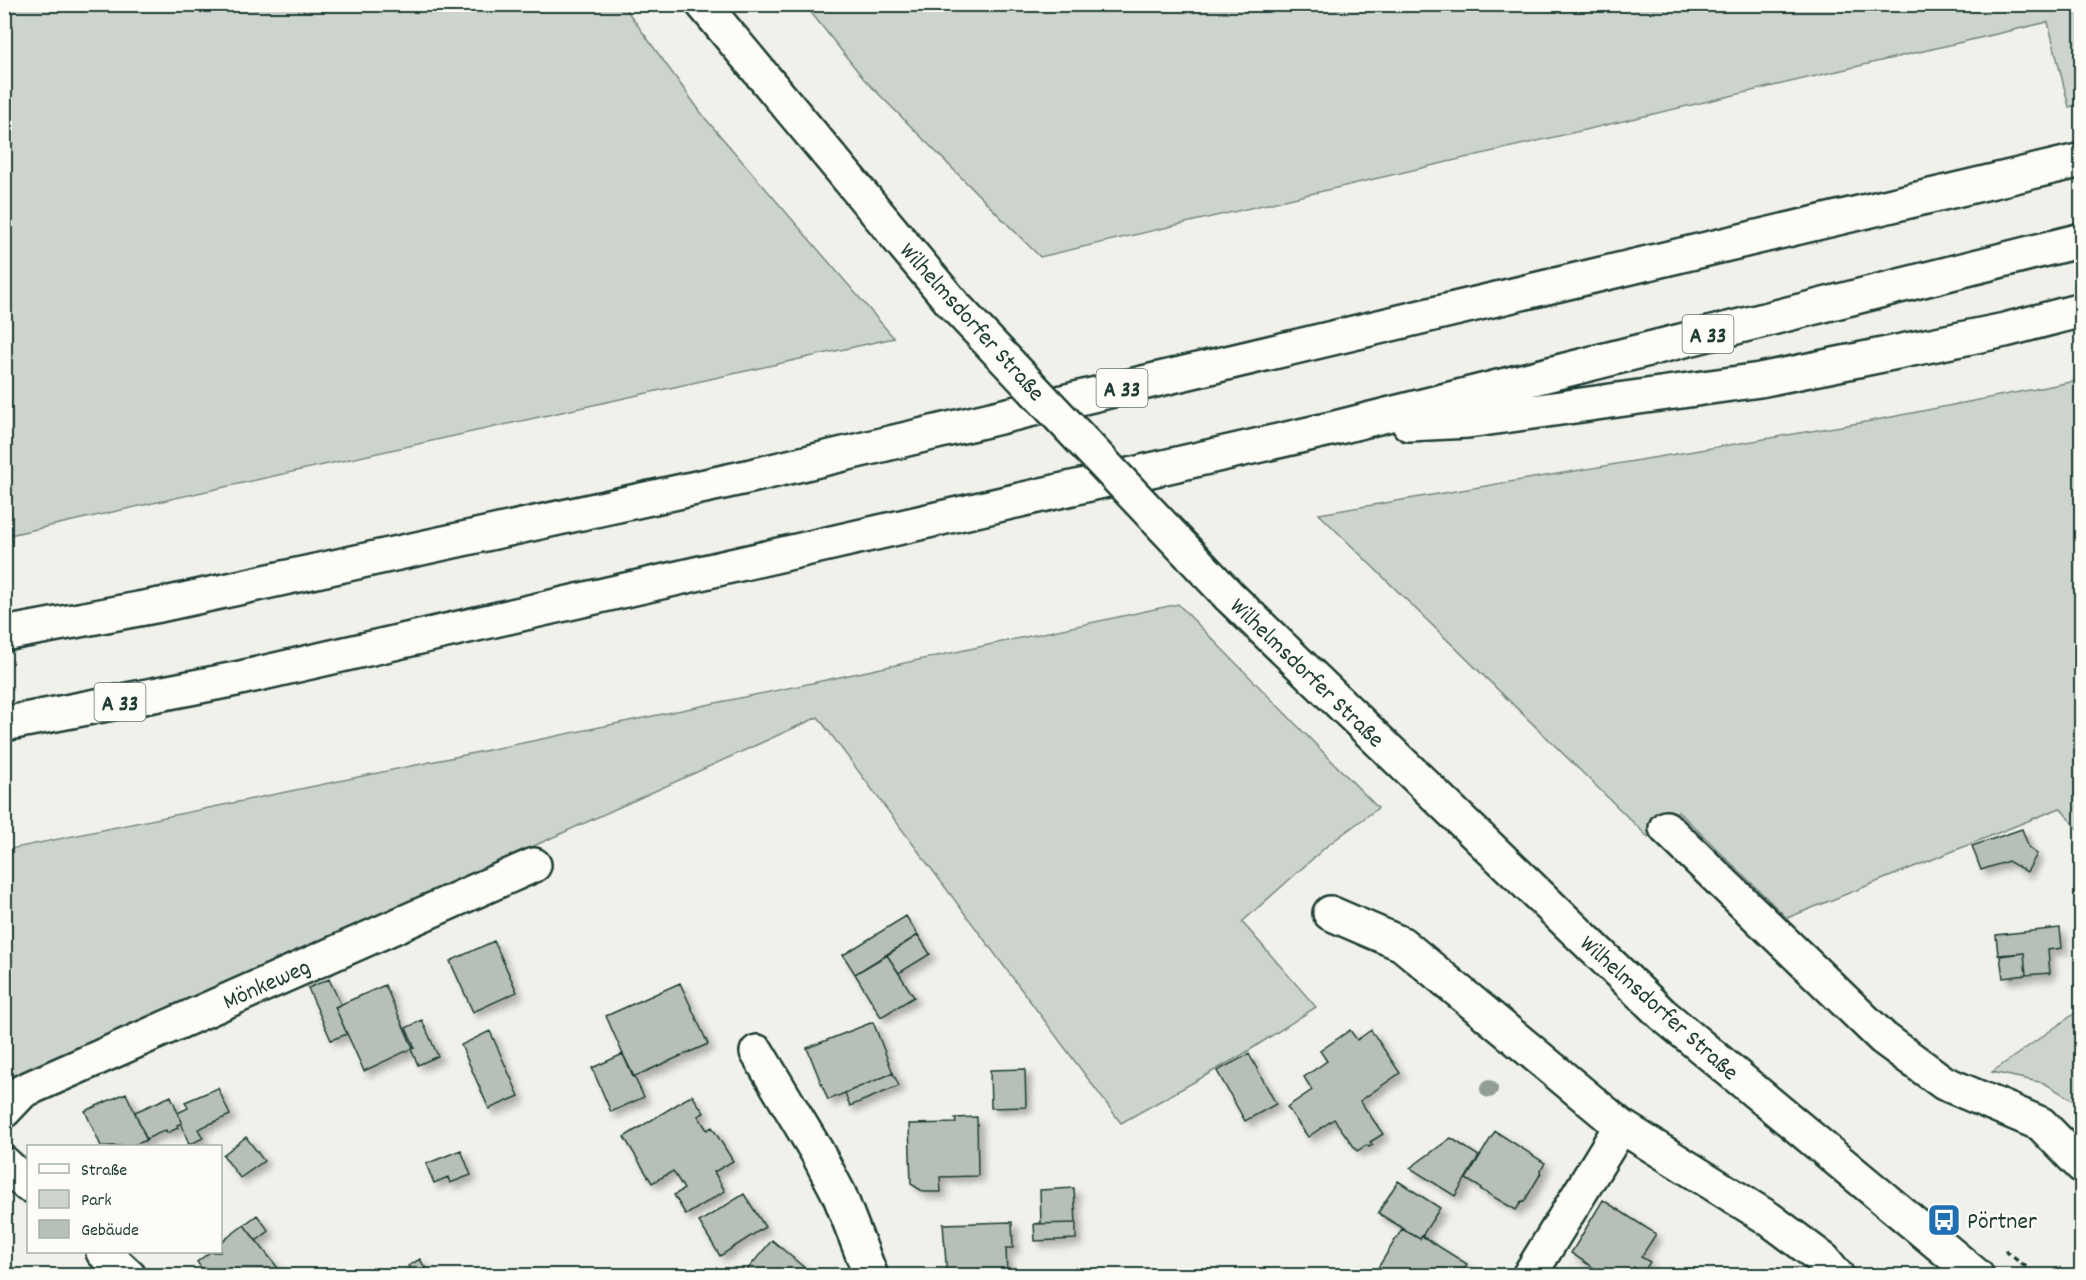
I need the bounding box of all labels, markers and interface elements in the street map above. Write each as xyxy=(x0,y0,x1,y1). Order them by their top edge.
street label: Wilhelmsdorfer Straße xyxy=(890,236,1052,410)
road number: A 33 xyxy=(1682,315,1734,353)
road number: A 33 xyxy=(1096,369,1148,407)
street label: Wilhelmsdorfer Straße xyxy=(1221,591,1391,757)
road number: A 33 xyxy=(94,683,146,721)
street label: Wilhelmsdorfer Straße xyxy=(1571,928,1745,1090)
street label: Mönkeweg xyxy=(218,951,317,1020)
legend xyxy=(27,1145,222,1253)
text: Straße xyxy=(81,1159,127,1184)
text: Park xyxy=(81,1189,112,1214)
bus stop icon: Pörtner xyxy=(1926,1202,1962,1238)
place label: Pörtner xyxy=(1967,1206,2037,1240)
text: Gebäude xyxy=(81,1219,139,1244)

